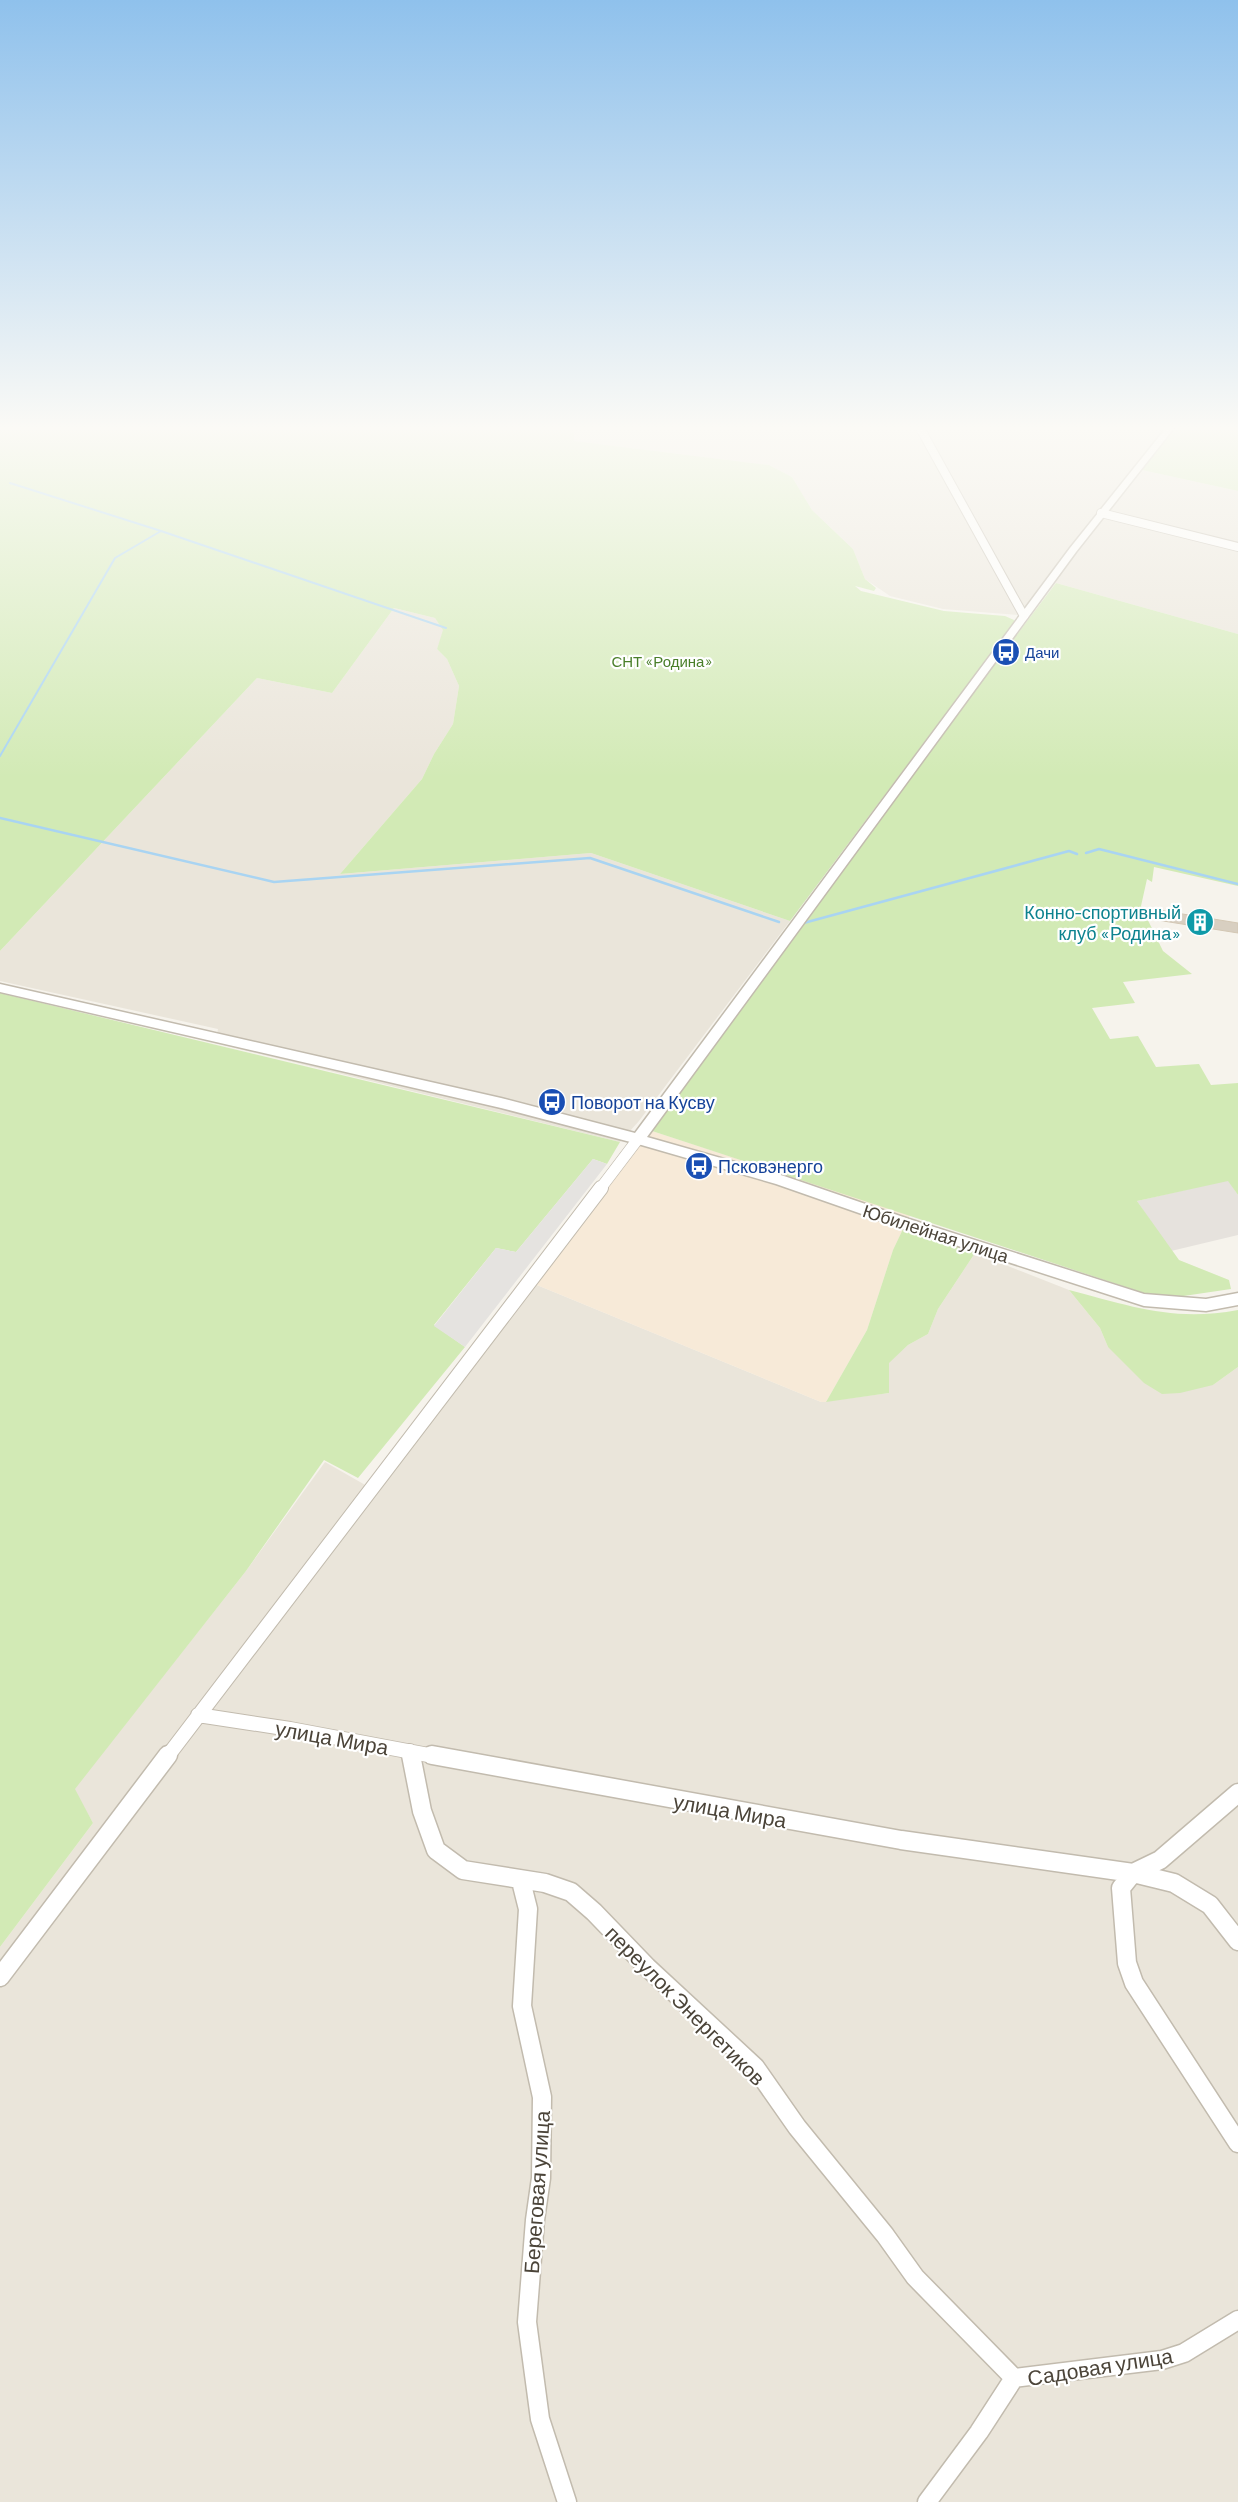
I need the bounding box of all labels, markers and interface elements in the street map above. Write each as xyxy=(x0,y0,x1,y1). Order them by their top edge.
bus stop icon: Дачи xyxy=(991,637,1021,667)
place label: Дачи xyxy=(1025,643,1059,661)
park label: СНТ «Родина» xyxy=(611,652,713,670)
place label: Конно-спортивный клуб «Родина» xyxy=(1024,901,1181,944)
building icon: Конно-спортивный клуб «Родина» xyxy=(1185,907,1215,937)
bus stop icon: Поворот на Кусву xyxy=(537,1087,567,1117)
place label: Поворот на Кусву xyxy=(571,1091,715,1113)
bus stop icon: Псковэнерго xyxy=(684,1151,714,1181)
place label: Псковэнерго xyxy=(718,1155,823,1177)
street label: Юбилейная улица xyxy=(860,1199,1013,1267)
street label: улица Мира xyxy=(273,1715,391,1759)
street label: улица Мира xyxy=(671,1788,789,1832)
street label: переулок Энергетиков xyxy=(601,1920,771,2090)
street label: Береговая улица xyxy=(518,2109,554,2274)
street label: Садовая улица xyxy=(1025,2342,1175,2390)

